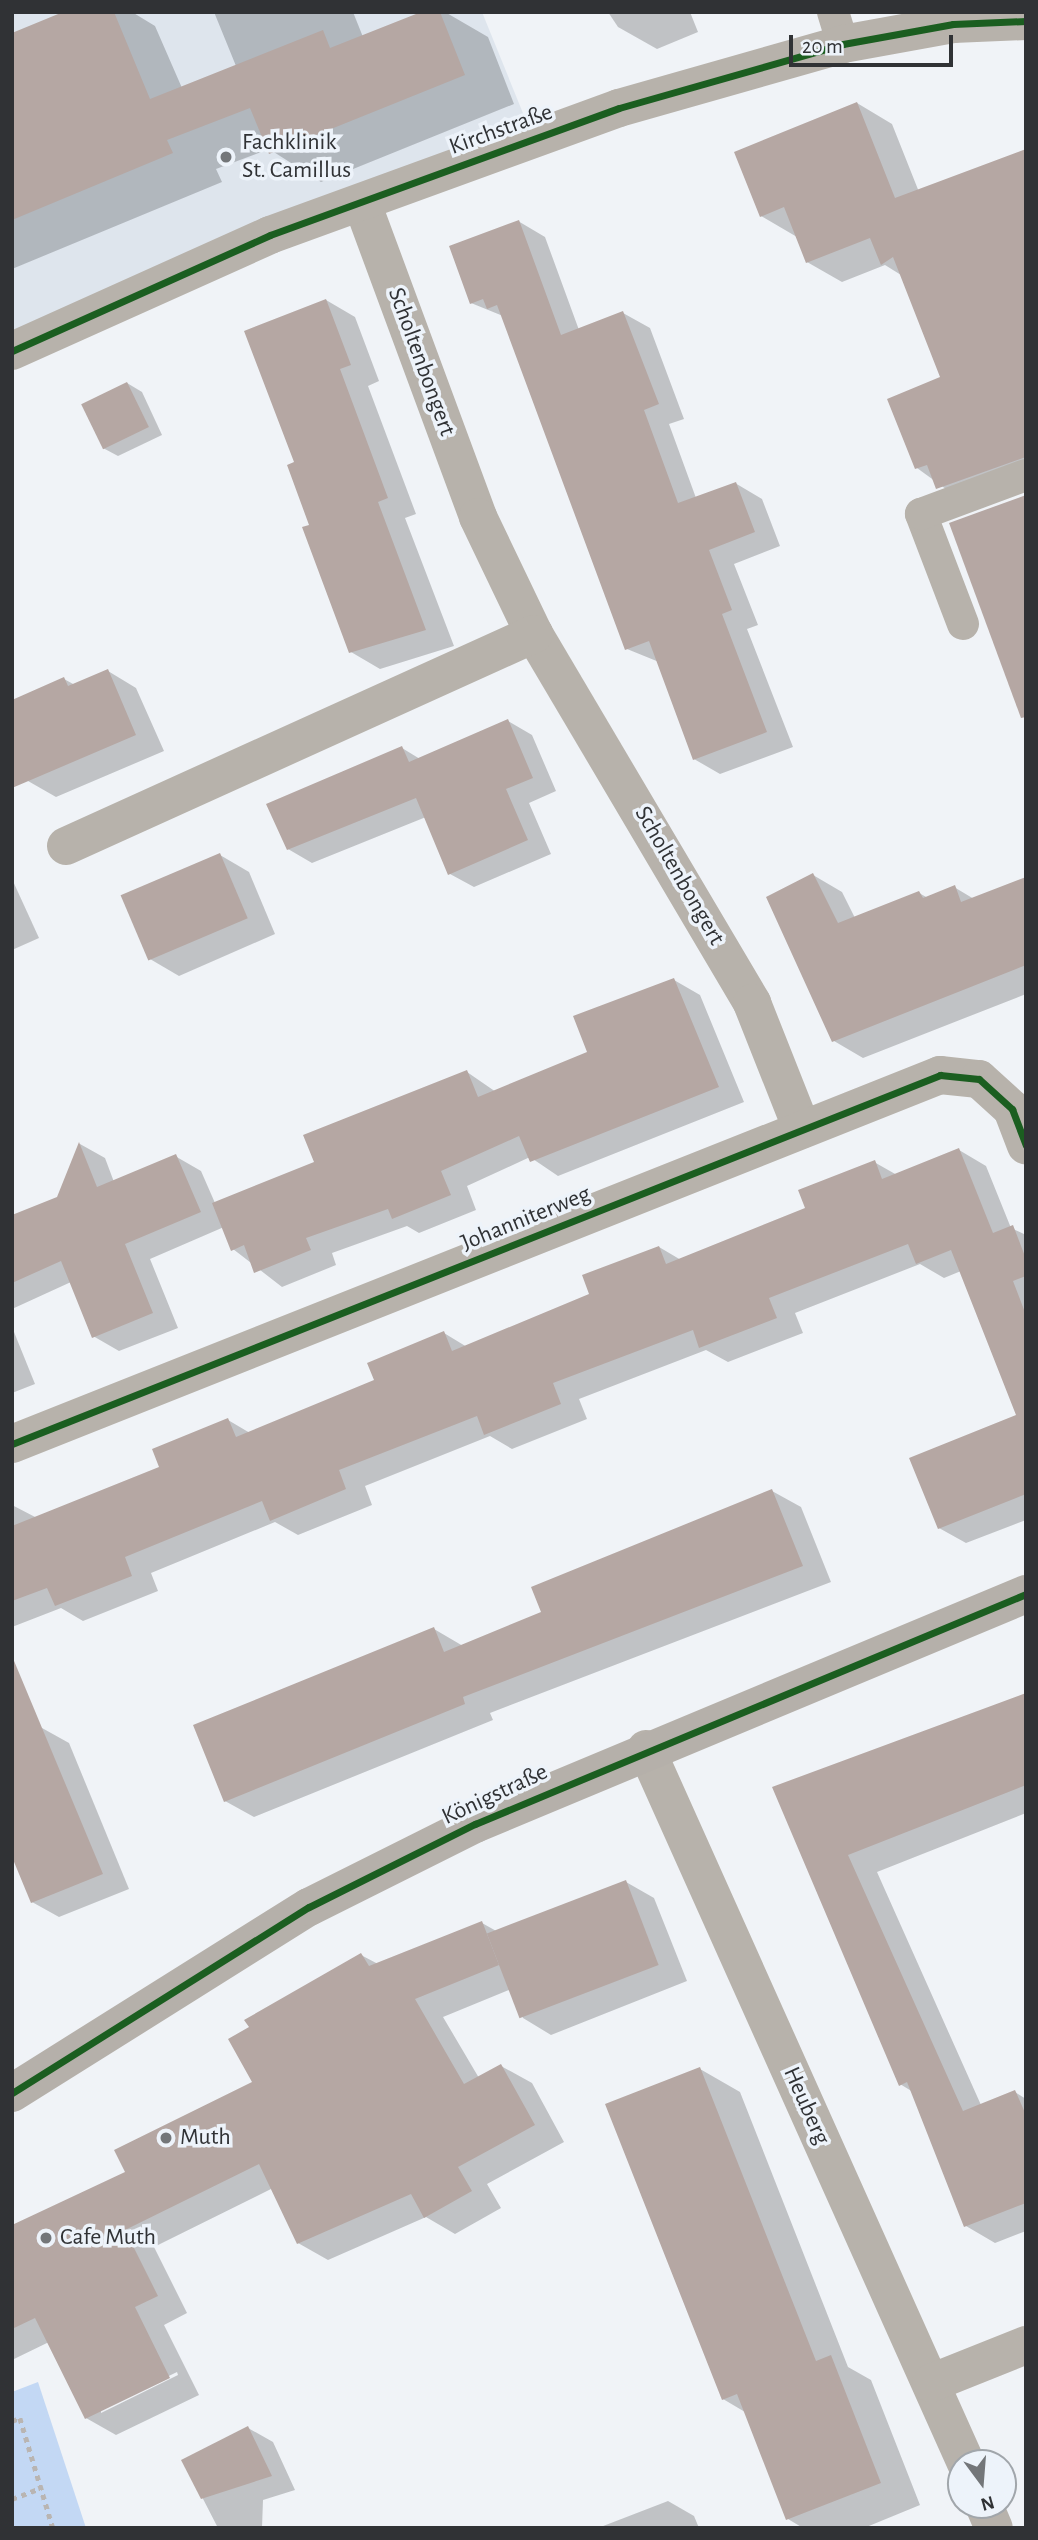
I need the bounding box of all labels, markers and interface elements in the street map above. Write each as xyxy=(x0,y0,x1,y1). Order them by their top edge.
scale bar xyxy=(793,21,958,65)
text: 20 m xyxy=(802,36,843,57)
street label: Kirchstraße xyxy=(445,98,557,162)
place label: Fachklinik St. Camillus xyxy=(242,129,351,185)
marker: Fachklinik St. Camillus xyxy=(216,147,236,167)
street label: Scholtenbongert xyxy=(381,284,461,440)
street label: Scholtenbongert xyxy=(628,801,730,951)
street label: Johanniterweg xyxy=(457,1180,595,1258)
street label: Königstraße xyxy=(437,1758,553,1832)
street label: Heuberg xyxy=(776,2063,836,2149)
place label: Muth xyxy=(180,2124,231,2152)
marker: Muth xyxy=(158,2130,174,2146)
place label: Cafe Muth xyxy=(60,2224,156,2252)
marker: Cafe Muth xyxy=(38,2230,54,2246)
north arrow xyxy=(947,2449,1017,2519)
text: N xyxy=(978,2492,996,2514)

